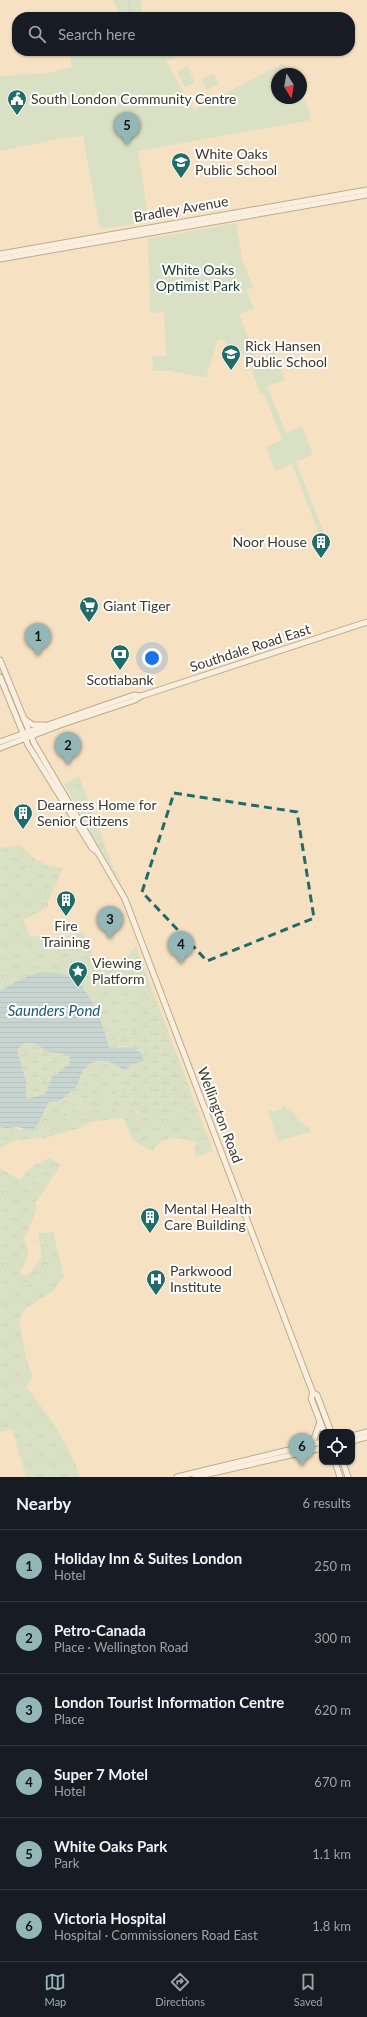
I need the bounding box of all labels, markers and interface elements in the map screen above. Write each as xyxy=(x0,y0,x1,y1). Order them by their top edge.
search box xyxy=(12,12,355,56)
icon: search xyxy=(26,23,48,45)
text: Search here xyxy=(58,25,135,43)
north arrow xyxy=(271,68,307,104)
public building icon: South London Community Centre xyxy=(6,88,28,116)
place label: South London Community Centre xyxy=(31,90,236,107)
pin: 5 xyxy=(114,112,140,145)
place label: White Oaks Public School xyxy=(195,145,277,178)
school or university icon: White Oaks Public School xyxy=(170,151,192,179)
street label: Bradley Avenue xyxy=(132,192,229,225)
park label: White Oaks Optimist Park xyxy=(156,261,241,294)
place label: Rick Hansen Public School xyxy=(245,337,327,370)
school or university icon: Rick Hansen Public School xyxy=(220,343,242,371)
building icon: Noor House xyxy=(310,531,332,559)
place label: Noor House xyxy=(233,533,307,550)
supermarket icon: Giant Tiger xyxy=(78,595,100,623)
place label: Giant Tiger xyxy=(103,597,171,614)
street label: Southdale Road East xyxy=(187,620,312,675)
pin: 1 xyxy=(25,623,51,656)
bank icon: Scotiabank xyxy=(109,643,131,671)
your location xyxy=(142,648,162,668)
place label: Scotiabank xyxy=(86,671,154,688)
pin: 2 xyxy=(55,732,81,765)
place label: Dearness Home for Senior Citizens xyxy=(37,796,157,829)
building icon: Dearness Home for Senior Citizens xyxy=(12,802,34,830)
building icon: Fire Training xyxy=(55,889,77,917)
pin: 3 xyxy=(97,906,123,939)
place label: Fire Training xyxy=(42,917,90,950)
pin: 4 xyxy=(168,931,194,964)
place label: Viewing Platform xyxy=(92,954,144,987)
place icon: Viewing Platform xyxy=(67,960,89,988)
water label: Saunders Pond xyxy=(8,1001,100,1019)
street label: Wellington Road xyxy=(194,1064,247,1165)
place label: Mental Health Care Building xyxy=(164,1200,252,1233)
building icon: Mental Health Care Building xyxy=(139,1206,161,1234)
place label: Parkwood Institute xyxy=(170,1262,232,1295)
hospital icon: Parkwood Institute xyxy=(145,1268,167,1296)
map controls xyxy=(319,1429,355,1465)
button: locate xyxy=(319,1429,355,1465)
pin: 6 xyxy=(289,1433,315,1466)
text: Nearby xyxy=(16,1493,71,1514)
text: 6 results xyxy=(303,1495,351,1511)
text: Holiday Inn & Suites London xyxy=(54,1549,242,1567)
text: 1 xyxy=(25,1558,33,1574)
text: 250 m xyxy=(314,1558,351,1574)
text: Hotel xyxy=(54,1567,86,1583)
text: Petro-Canada xyxy=(54,1621,146,1639)
text: 2 xyxy=(25,1630,33,1646)
text: 300 m xyxy=(314,1630,351,1646)
text: Place · Wellington Road xyxy=(54,1639,188,1655)
text: London Tourist Information Centre xyxy=(54,1693,284,1711)
text: 3 xyxy=(25,1702,33,1718)
text: 620 m xyxy=(314,1702,351,1718)
text: Place xyxy=(54,1711,84,1727)
text: Super 7 Motel xyxy=(54,1765,148,1783)
text: 4 xyxy=(25,1774,33,1790)
text: 670 m xyxy=(314,1774,351,1790)
text: Hotel xyxy=(54,1783,86,1799)
text: White Oaks Park xyxy=(54,1837,167,1855)
text: 5 xyxy=(25,1846,33,1862)
text: 1.1 km xyxy=(312,1846,351,1862)
text: Park xyxy=(54,1855,79,1871)
text: Victoria Hospital xyxy=(54,1909,166,1927)
text: 6 xyxy=(25,1918,33,1934)
text: 1.8 km xyxy=(312,1918,351,1934)
text: Hospital · Commissioners Road East xyxy=(54,1927,258,1943)
tab: Map xyxy=(44,1971,66,2008)
tab: Directions xyxy=(155,1971,205,2008)
tab: Saved xyxy=(294,1971,323,2008)

